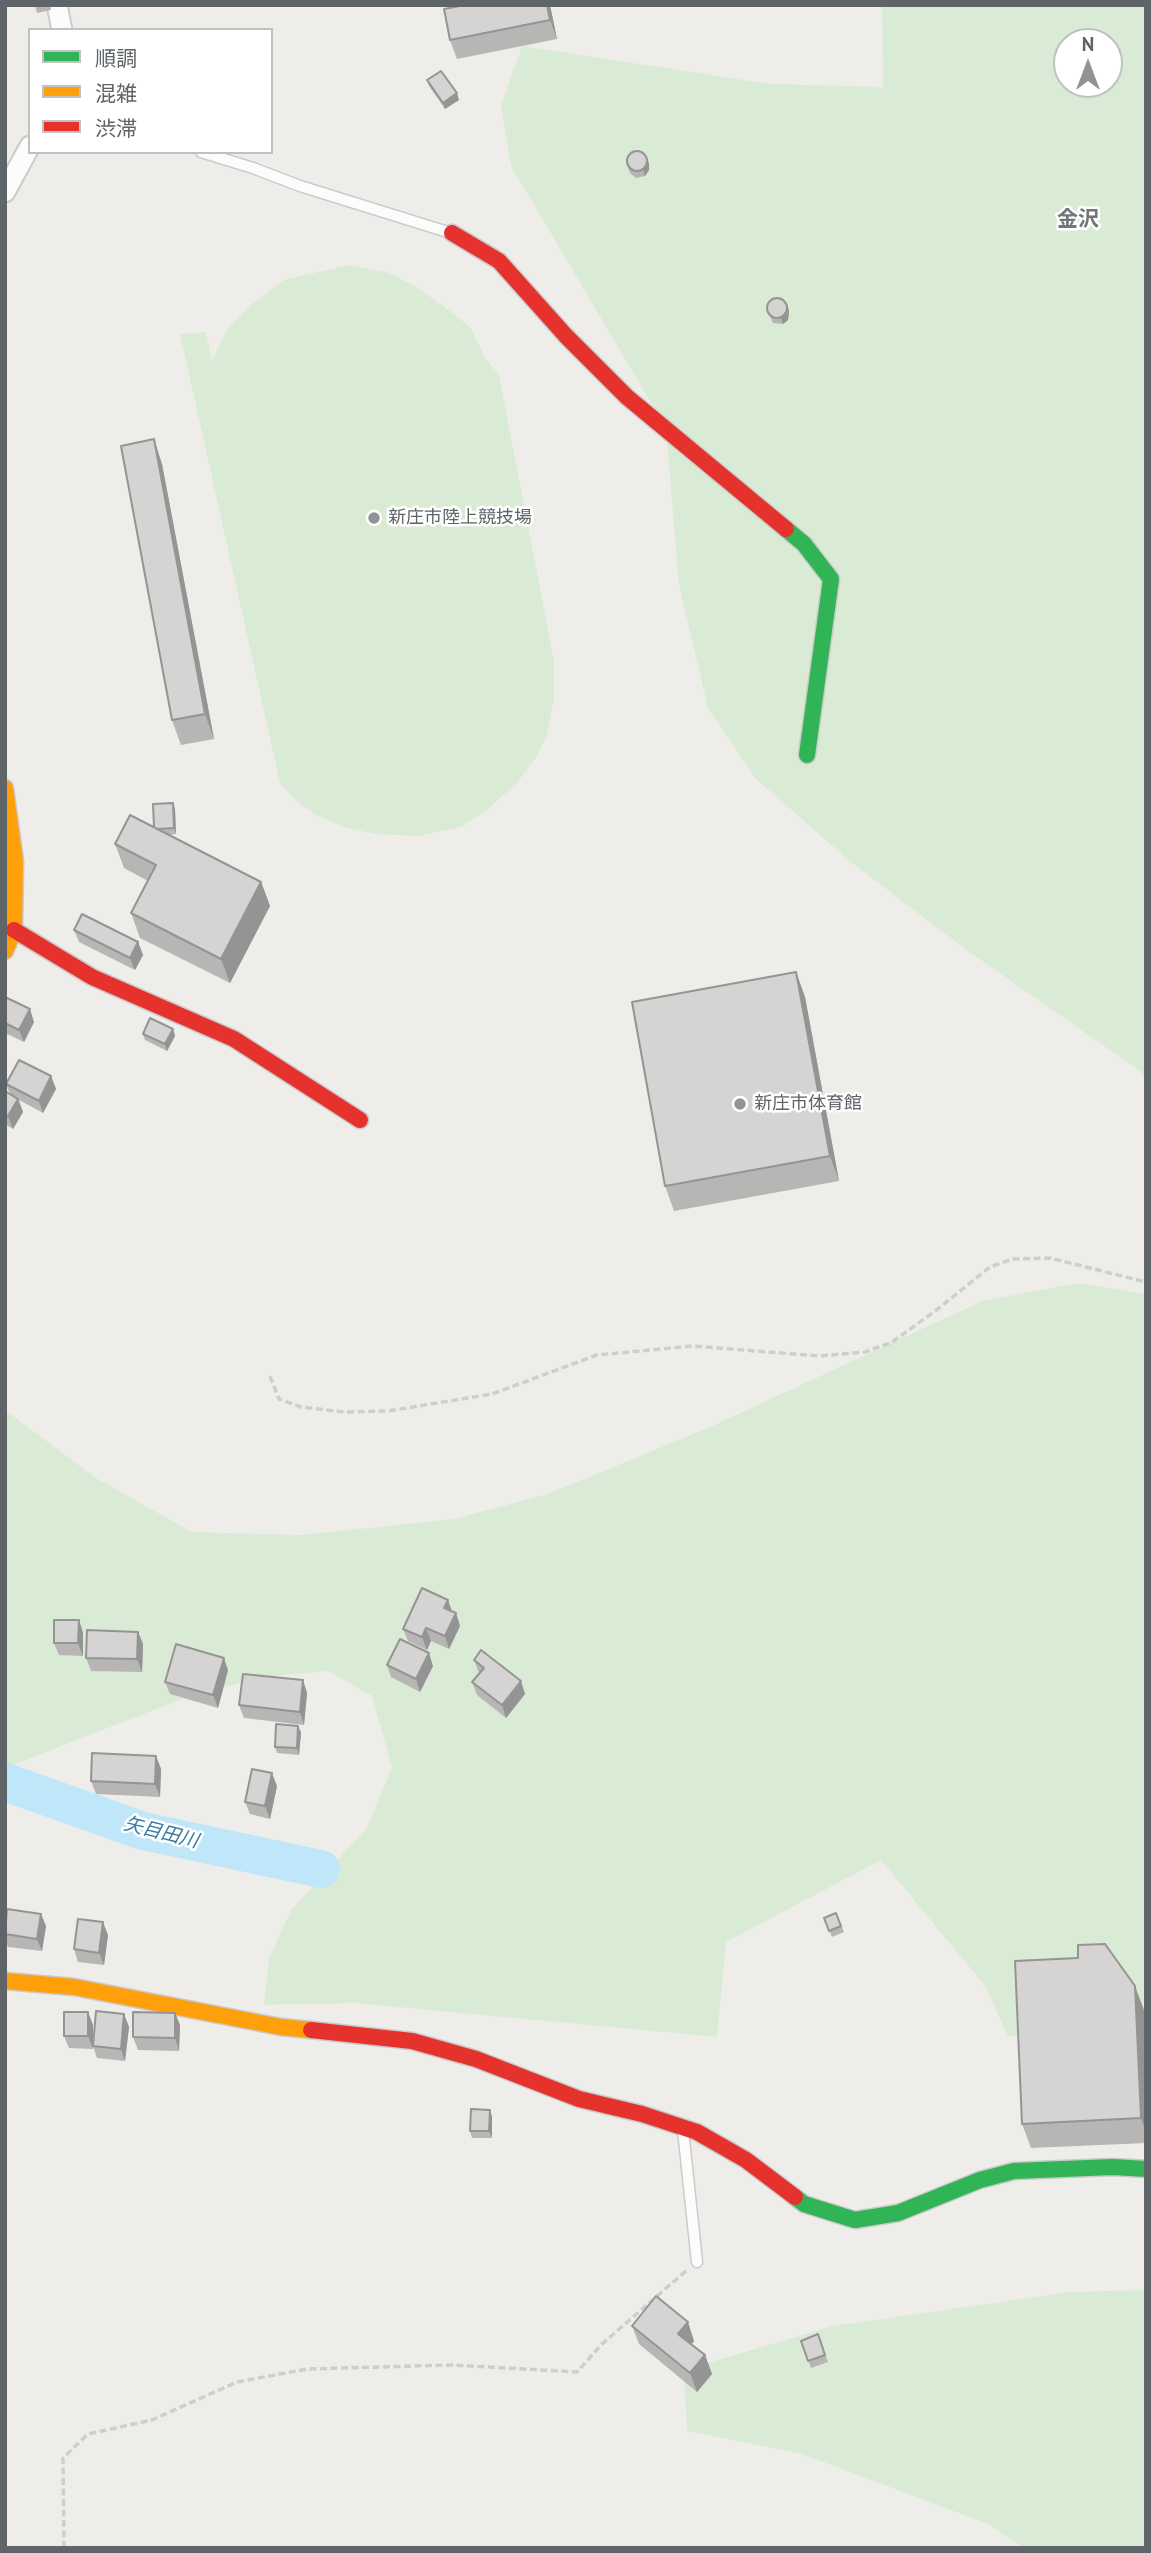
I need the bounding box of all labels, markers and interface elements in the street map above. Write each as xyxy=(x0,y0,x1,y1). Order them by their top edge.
legend xyxy=(28,28,273,154)
north arrow xyxy=(1053,28,1123,98)
text: N xyxy=(1082,32,1094,56)
text: 順調 xyxy=(95,45,137,72)
text: 混雑 xyxy=(95,80,137,107)
text: 渋滞 xyxy=(95,115,137,142)
district label: 金沢 xyxy=(1057,207,1099,233)
place label: 新庄市陸上競技場 xyxy=(388,507,532,529)
marker: 新庄市陸上競技場 xyxy=(366,510,382,526)
place label: 新庄市体育館 xyxy=(754,1093,862,1115)
marker: 新庄市体育館 xyxy=(732,1096,748,1112)
water label: 矢目田川 xyxy=(121,1813,201,1853)

